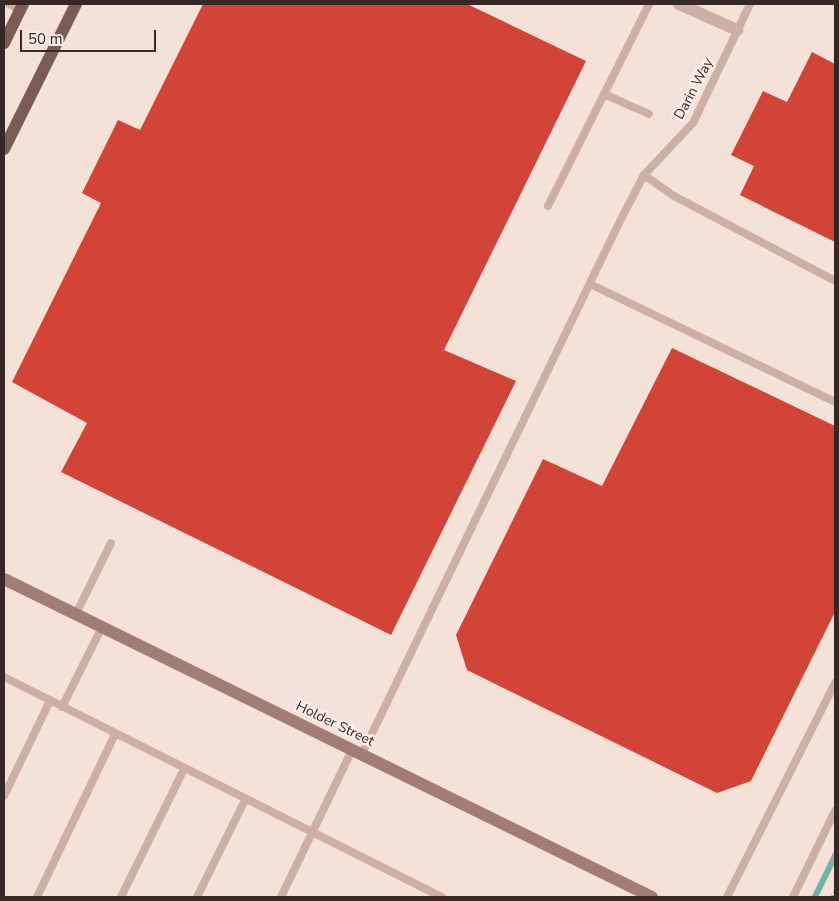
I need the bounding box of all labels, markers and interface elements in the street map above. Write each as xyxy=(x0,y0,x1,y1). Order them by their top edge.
scale bar xyxy=(22,20,159,52)
text: 50 m xyxy=(28,29,63,49)
street label: Darin Way xyxy=(671,56,717,122)
street label: Holder Street xyxy=(293,698,377,750)

